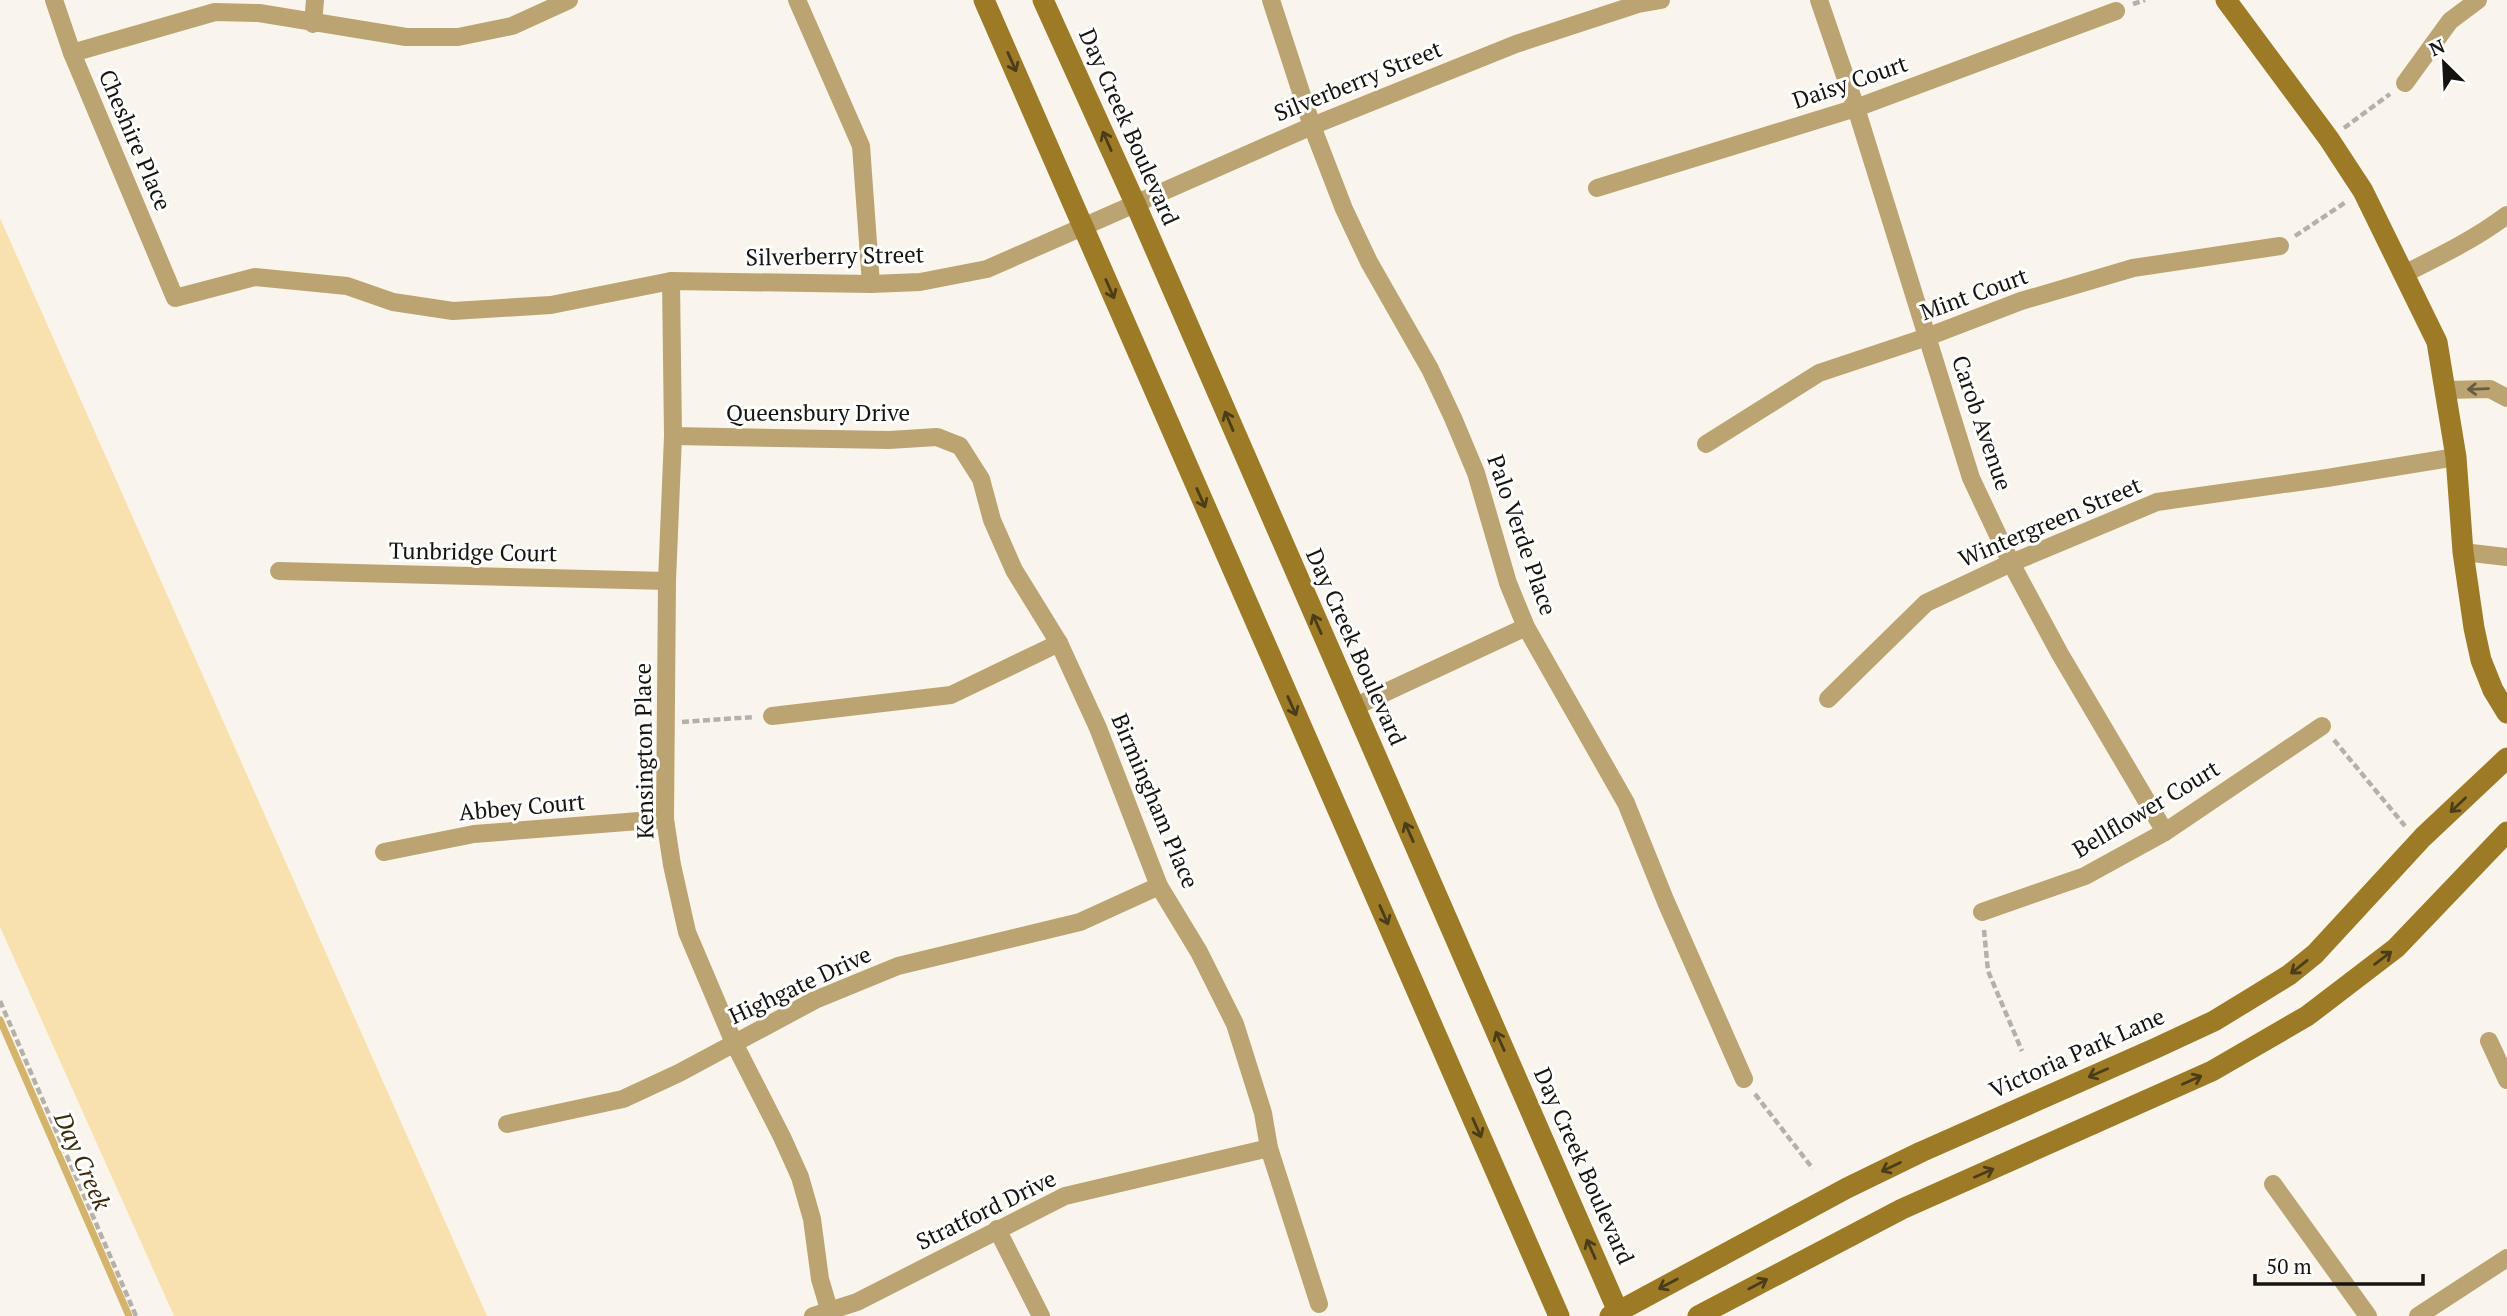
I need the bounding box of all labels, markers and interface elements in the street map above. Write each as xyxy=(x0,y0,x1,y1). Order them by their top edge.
street label: Day Creek Boulevard xyxy=(1072,23,1187,230)
north arrow xyxy=(2409,28,2479,98)
text: N xyxy=(2425,32,2449,61)
street label: Silverberry Street xyxy=(1269,33,1447,128)
street label: Daisy Court xyxy=(1788,47,1912,116)
one-way arrow xyxy=(1006,51,1019,73)
street label: Cheshire Place xyxy=(92,65,179,215)
one-way arrow xyxy=(1100,131,1113,152)
street label: Silverberry Street xyxy=(745,238,925,273)
street label: Mint Court xyxy=(1916,260,2032,327)
one-way arrow xyxy=(1104,278,1117,300)
street label: Carob Avenue xyxy=(1945,351,2020,495)
one-way arrow xyxy=(2466,383,2489,396)
street label: Queensbury Drive xyxy=(726,397,910,428)
one-way arrow xyxy=(1222,411,1235,432)
street label: Palo Verde Place xyxy=(1480,450,1564,619)
street label: Wintergreen Street xyxy=(1954,469,2146,574)
one-way arrow xyxy=(1195,487,1208,508)
street label: Tunbridge Court xyxy=(389,535,558,568)
street label: Day Creek Boulevard xyxy=(1299,543,1414,750)
one-way arrow xyxy=(1310,614,1323,635)
street label: Kensington Place xyxy=(626,663,661,839)
one-way arrow xyxy=(1286,695,1299,717)
street label: Birmingham Place xyxy=(1105,709,1206,893)
street label: Bellflower Court xyxy=(2067,752,2225,865)
street label: Abbey Court xyxy=(458,785,587,827)
one-way arrow xyxy=(2449,796,2466,813)
one-way arrow xyxy=(1402,822,1415,843)
one-way arrow xyxy=(1378,904,1391,925)
street label: Highgate Drive xyxy=(724,938,876,1031)
one-way arrow xyxy=(2373,950,2392,965)
one-way arrow xyxy=(2290,959,2308,975)
street label: Victoria Park Lane xyxy=(1984,1000,2169,1105)
one-way arrow xyxy=(1493,1030,1506,1052)
street label: Day Creek Boulevard xyxy=(1527,1062,1642,1269)
one-way arrow xyxy=(2088,1067,2109,1080)
one-way arrow xyxy=(2181,1073,2202,1086)
water label: Day Creek xyxy=(47,1106,119,1215)
one-way arrow xyxy=(1471,1117,1484,1138)
one-way arrow xyxy=(1881,1160,1902,1174)
street label: Stratford Drive xyxy=(911,1162,1061,1257)
one-way arrow xyxy=(1973,1166,1994,1179)
one-way arrow xyxy=(1584,1239,1597,1260)
scale bar xyxy=(2255,1242,2423,1286)
text: 50 m xyxy=(2266,1252,2312,1280)
one-way arrow xyxy=(1748,1277,1768,1291)
one-way arrow xyxy=(1658,1278,1679,1292)

